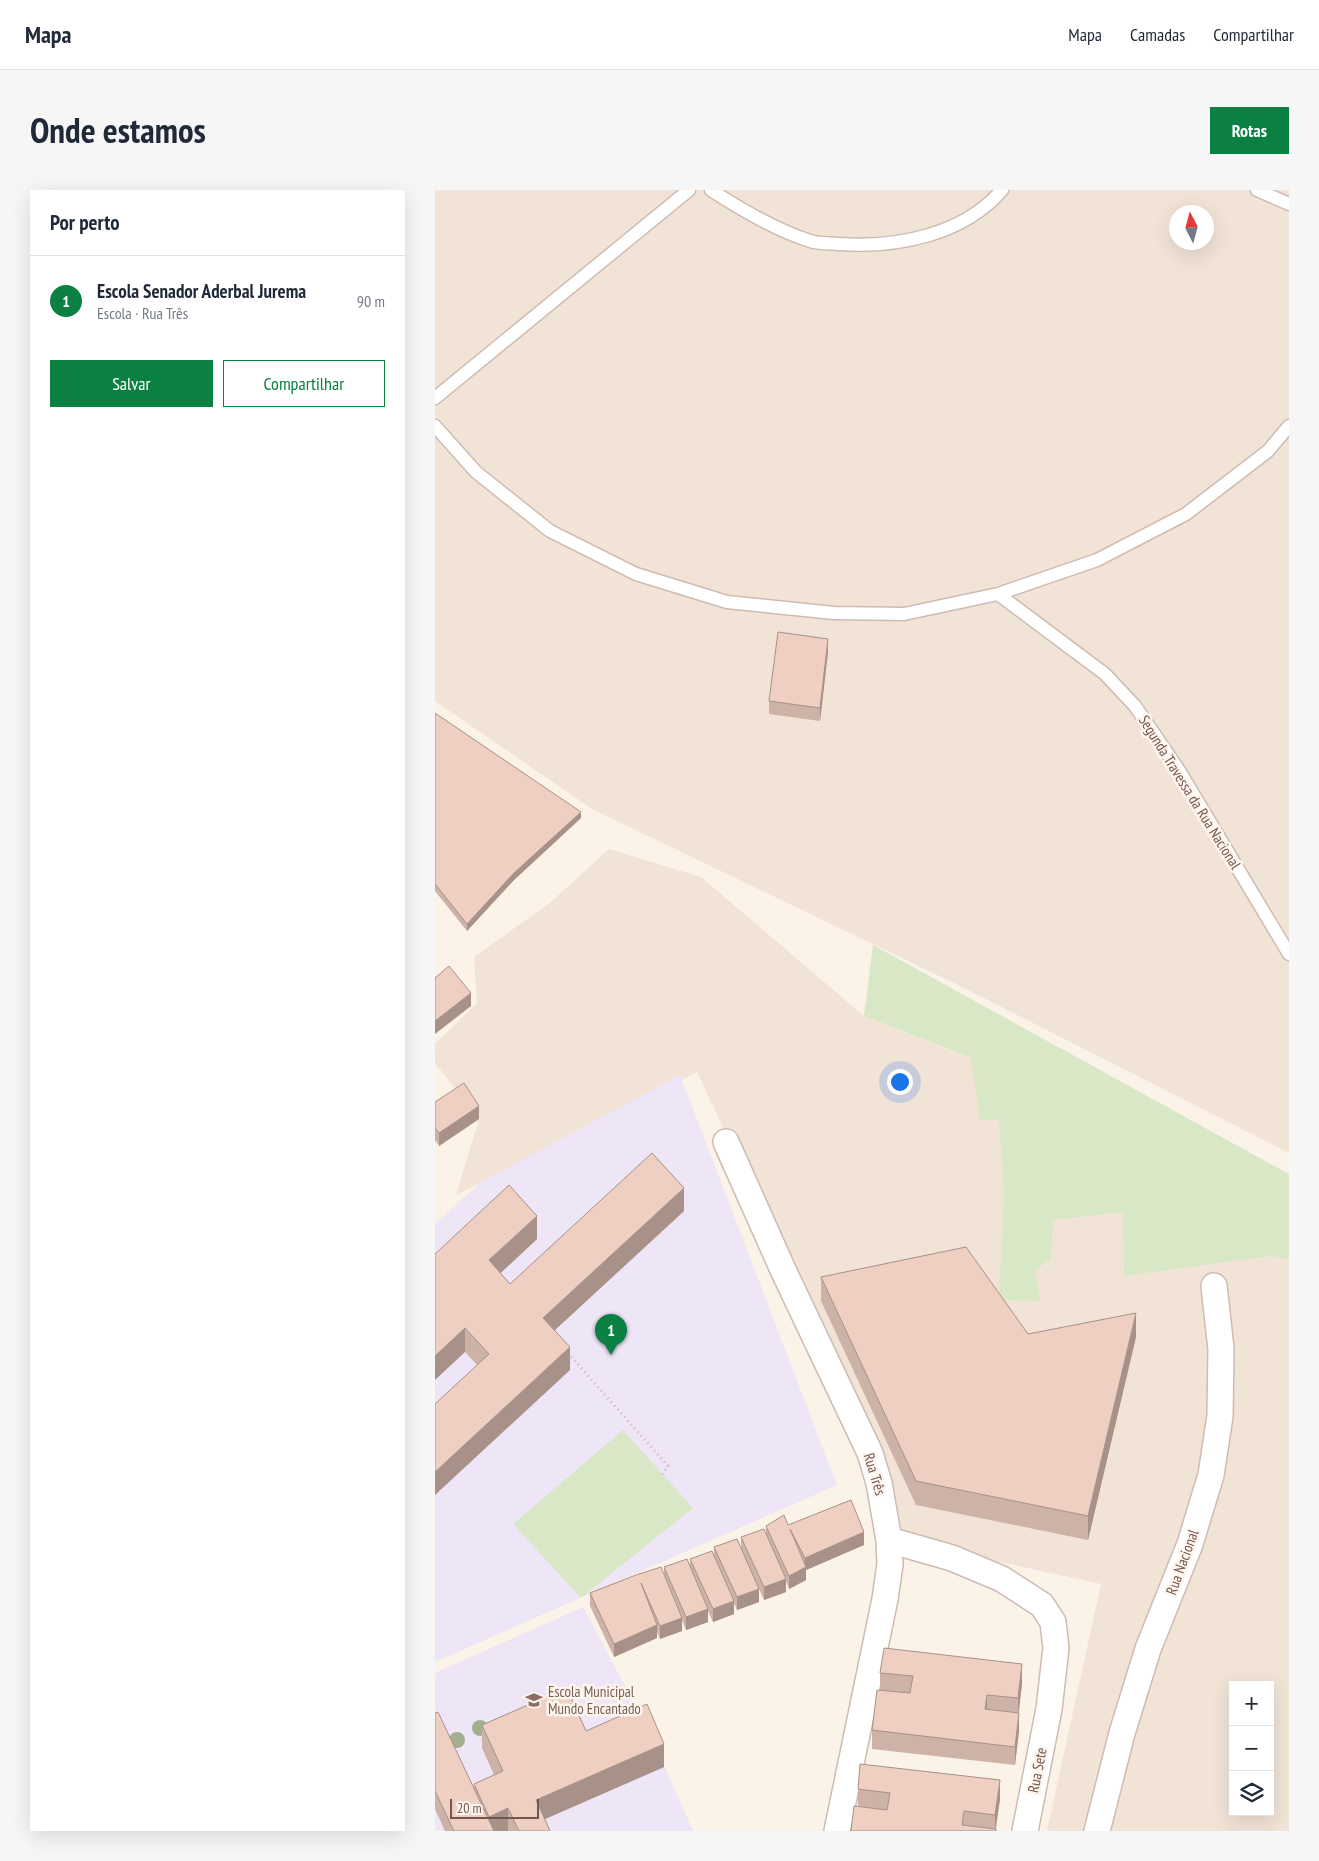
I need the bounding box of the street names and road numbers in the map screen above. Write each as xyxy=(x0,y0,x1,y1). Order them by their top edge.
street label: Segunda Travessa da Rua Nacional xyxy=(1135,711,1245,873)
street label: Rua Três xyxy=(860,1451,890,1497)
street label: Rua Nacional xyxy=(1161,1526,1203,1597)
street label: Rua Sete xyxy=(1023,1746,1051,1794)

